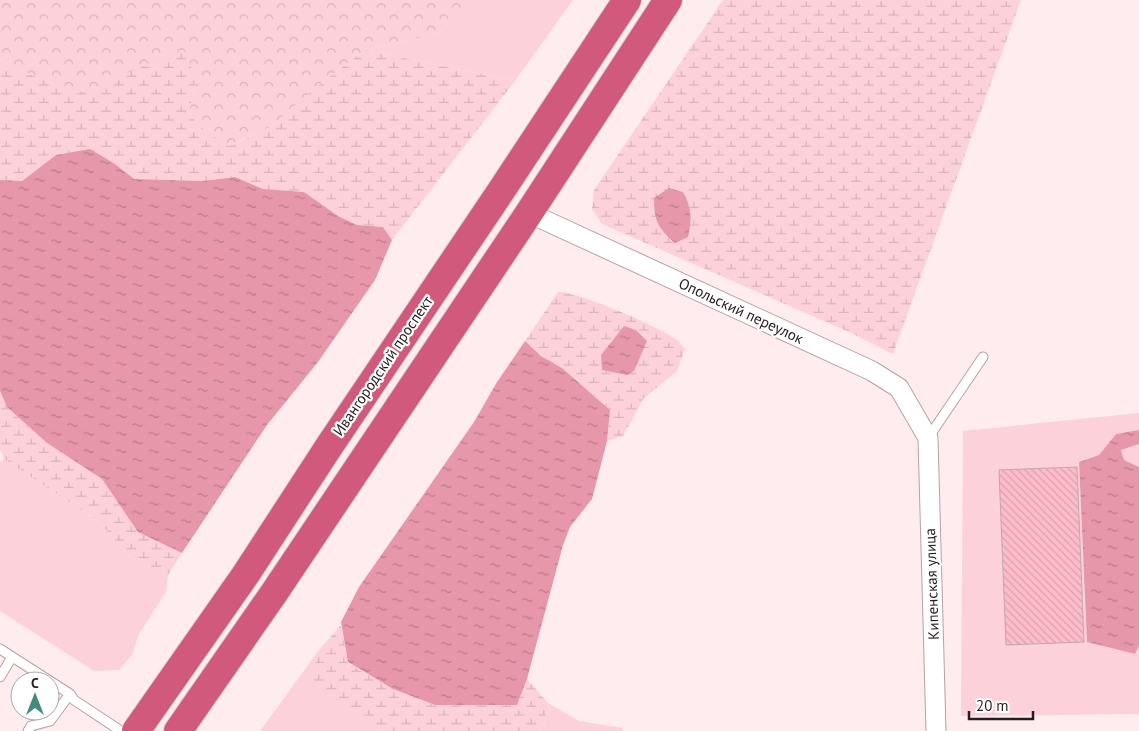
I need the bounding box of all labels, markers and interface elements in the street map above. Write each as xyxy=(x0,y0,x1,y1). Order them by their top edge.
street label: Опольский переулок xyxy=(676,273,807,348)
street label: Ивангородский проспект xyxy=(329,292,437,439)
street label: Кипенская улица xyxy=(920,528,943,640)
north arrow xyxy=(10,671,60,721)
text: С xyxy=(31,674,39,692)
scale bar xyxy=(969,688,1033,720)
text: 20 m xyxy=(976,696,1009,715)

